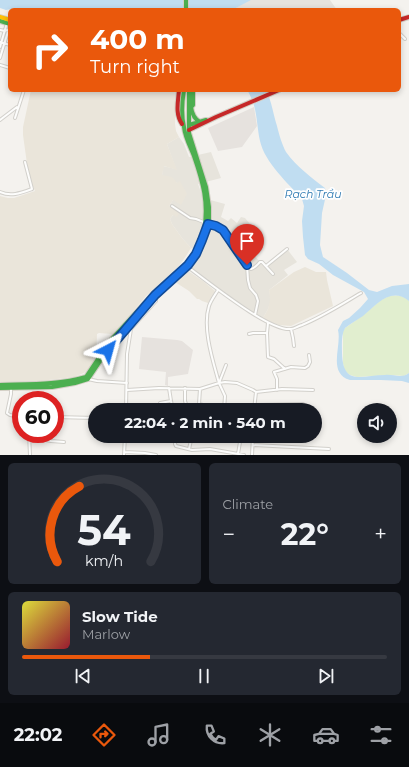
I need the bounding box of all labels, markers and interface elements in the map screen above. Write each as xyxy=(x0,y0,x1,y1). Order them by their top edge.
text: 400 m xyxy=(90,22,185,56)
icon: right xyxy=(24,24,76,76)
text: Turn right xyxy=(90,56,180,78)
water label: Rạch Trầu xyxy=(284,187,342,201)
pin xyxy=(230,224,264,265)
icon: arrive xyxy=(236,230,258,252)
position arrow xyxy=(87,329,129,371)
speed limit sign: 60 xyxy=(12,391,64,443)
map controls xyxy=(357,403,397,443)
button: sound xyxy=(357,403,397,443)
text: 22:04 · 2 min · 540 m xyxy=(124,413,286,432)
text: Climate xyxy=(223,496,273,512)
text: 54 xyxy=(78,504,131,554)
text: 22° xyxy=(281,516,329,553)
text: − xyxy=(223,521,235,548)
text: + xyxy=(374,521,387,548)
text: km/h xyxy=(85,551,123,569)
text: Slow Tide xyxy=(82,607,158,626)
text: Marlow xyxy=(82,626,130,642)
icon: previous xyxy=(72,665,94,687)
icon: pause xyxy=(193,665,215,687)
icon: next xyxy=(315,665,337,687)
icon: directions xyxy=(90,721,118,749)
icon: music xyxy=(145,721,173,749)
icon: phone xyxy=(201,721,229,749)
icon: climate xyxy=(256,721,284,749)
icon: car xyxy=(312,721,340,749)
icon: filters xyxy=(367,721,395,749)
text: 22:02 xyxy=(14,724,62,746)

